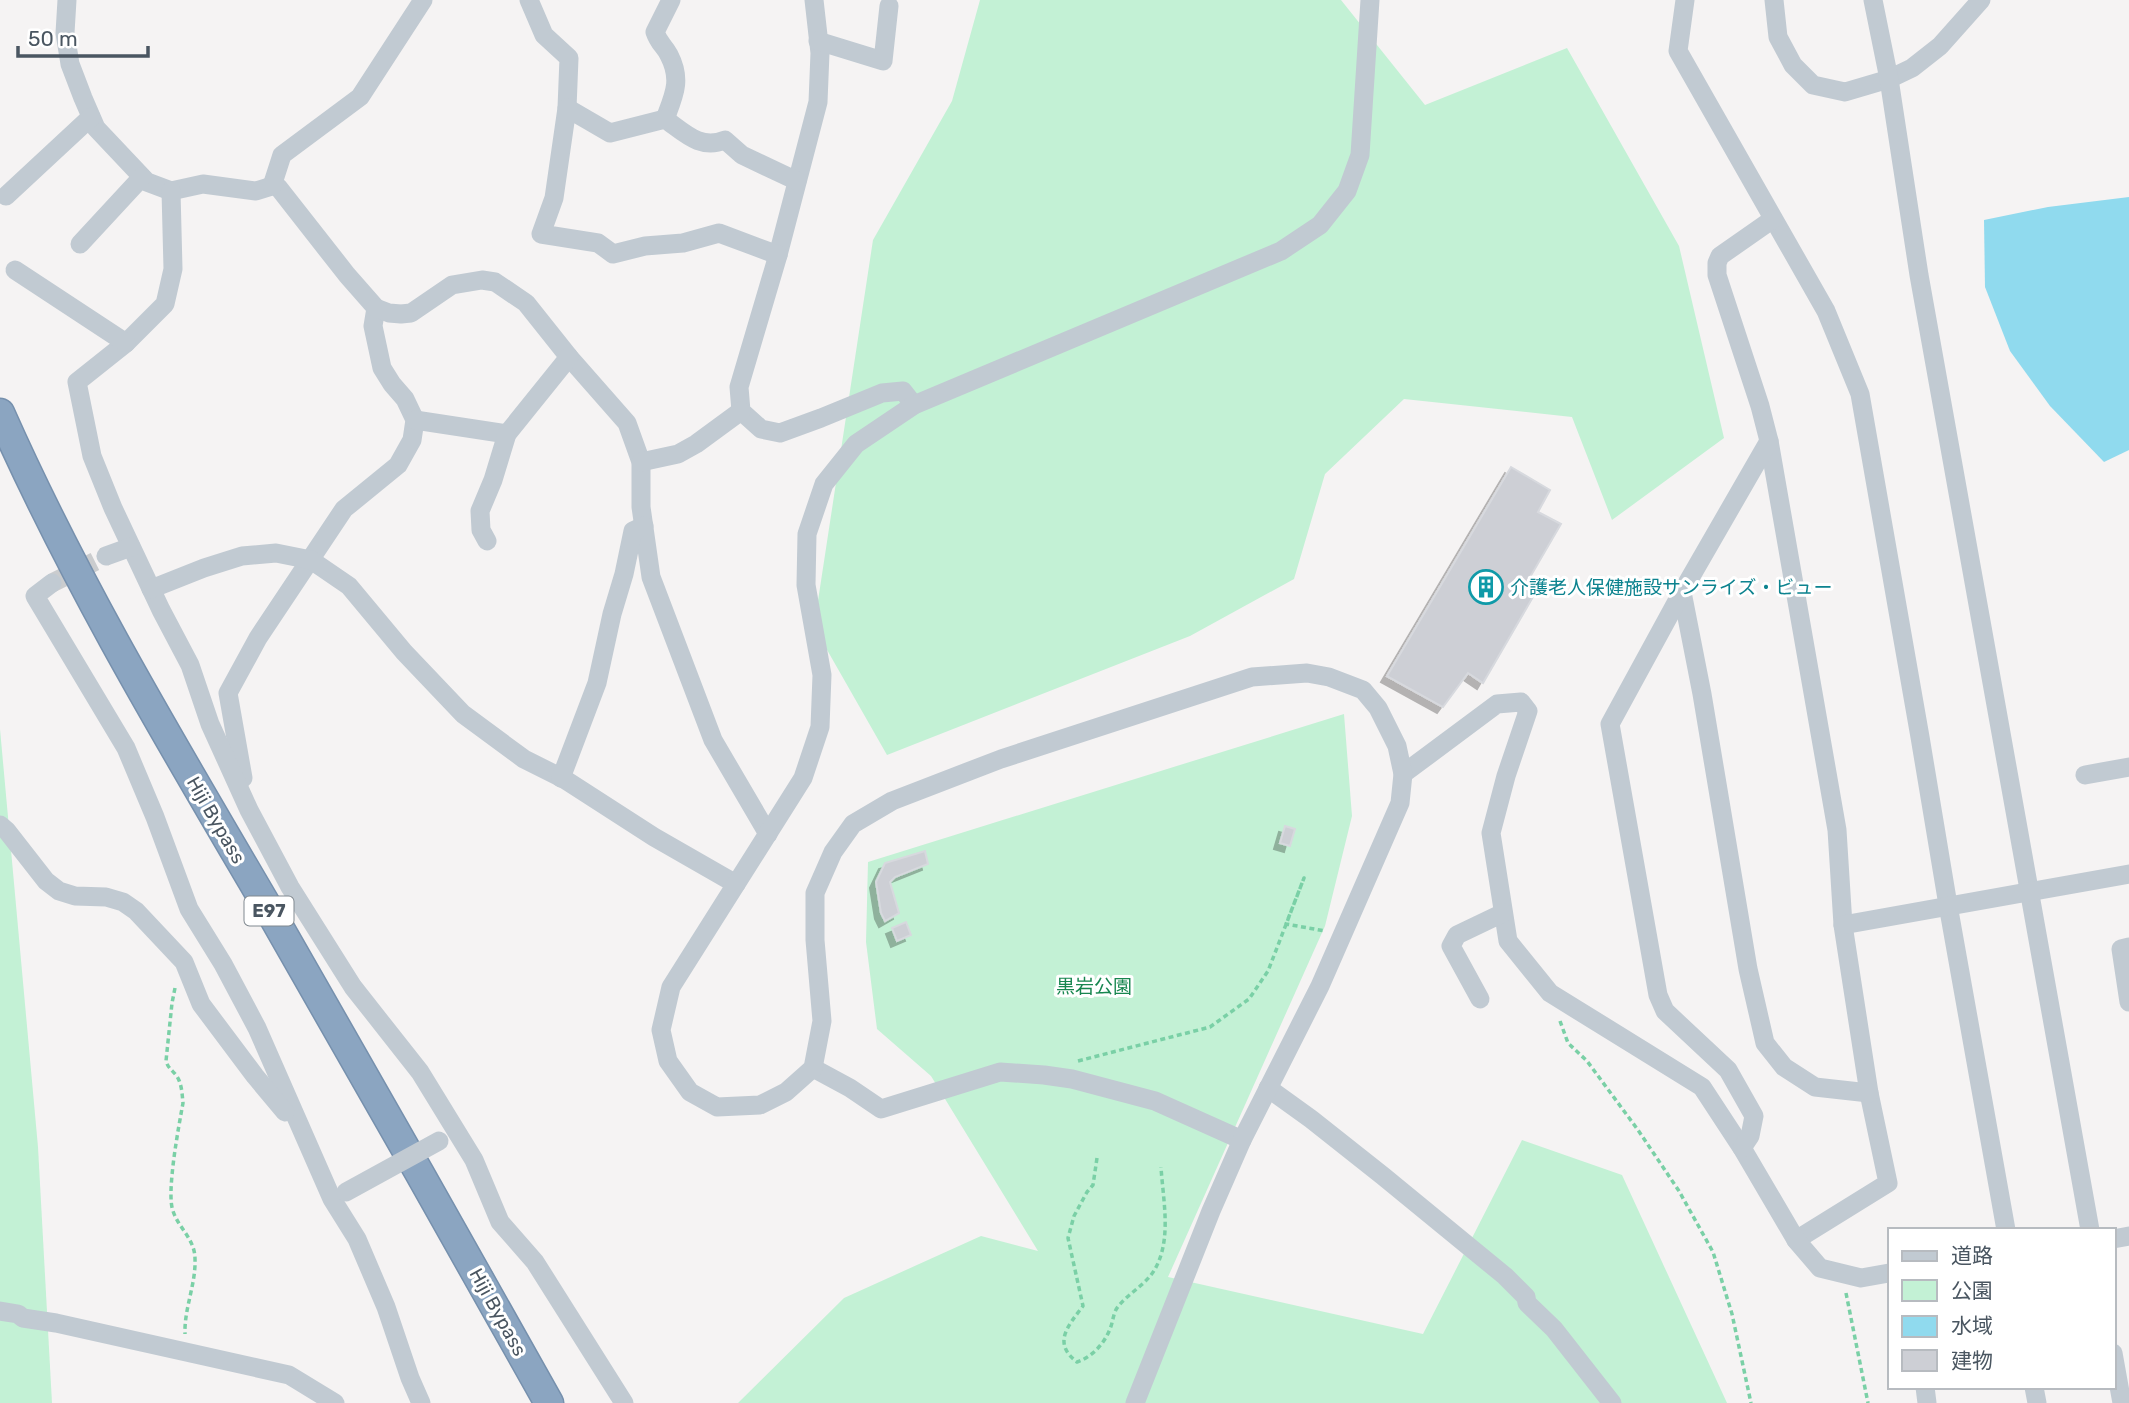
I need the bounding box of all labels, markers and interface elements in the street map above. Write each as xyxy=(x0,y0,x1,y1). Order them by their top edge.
scale bar xyxy=(18,14,147,58)
text: 50 m xyxy=(28,26,78,51)
building icon: 介護老人保健施設サンライズ・ビュー xyxy=(1467,568,1505,606)
place label: 介護老人保健施設サンライズ・ビュー xyxy=(1510,576,1832,599)
street label: Hiji Bypass xyxy=(182,772,250,868)
road number: E97 xyxy=(244,896,294,926)
park label: 黒岩公園 xyxy=(1056,975,1132,998)
legend xyxy=(1888,1228,2115,1389)
text: 道路 xyxy=(1951,1243,1993,1268)
street label: Hiji Bypass xyxy=(465,1264,531,1360)
text: 公園 xyxy=(1951,1278,1993,1303)
text: 水域 xyxy=(1951,1313,1993,1338)
text: 建物 xyxy=(1951,1348,1993,1373)

